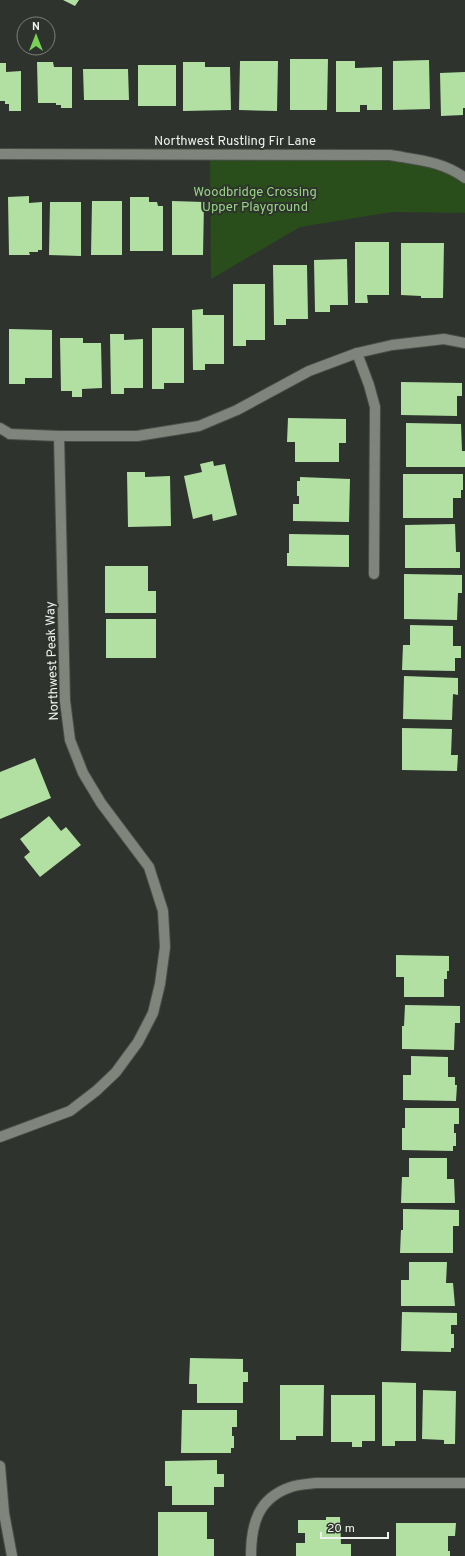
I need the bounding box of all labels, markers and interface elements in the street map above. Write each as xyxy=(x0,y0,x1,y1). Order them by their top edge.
north arrow xyxy=(16,16,56,56)
text: N xyxy=(32,20,40,34)
street label: Northwest Rustling Fir Lane xyxy=(154,134,316,150)
park label: Woodbridge Crossing Upper Playground xyxy=(193,185,317,216)
street label: Northwest Peak Way xyxy=(43,601,63,721)
scale bar xyxy=(321,1514,388,1540)
text: 20 m xyxy=(327,1521,355,1537)

